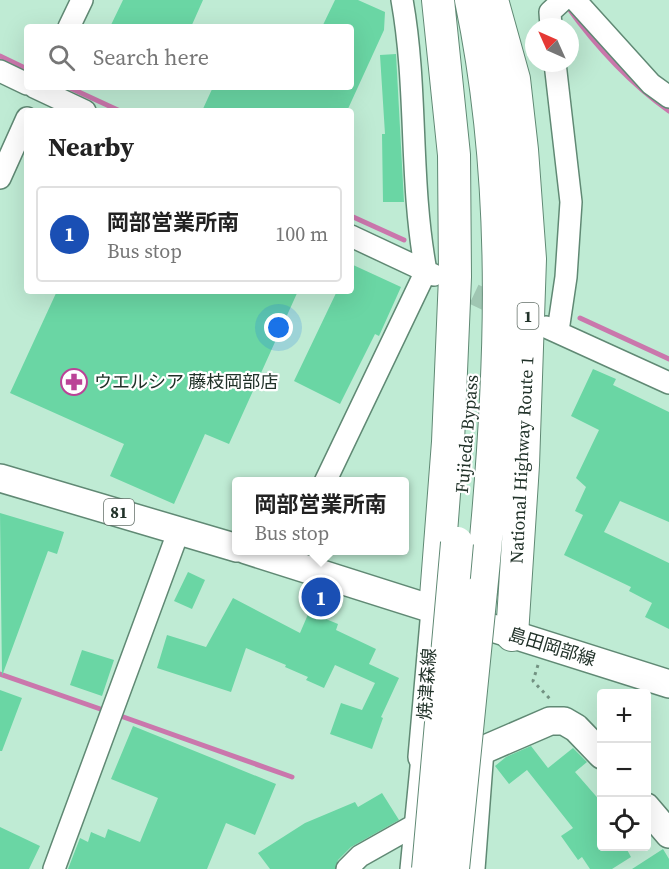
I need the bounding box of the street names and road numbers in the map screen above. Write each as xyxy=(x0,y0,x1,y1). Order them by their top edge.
road number: 1 xyxy=(518,303,538,329)
street label: National Highway Route 1 xyxy=(504,356,539,564)
street label: Fujieda Bypass xyxy=(449,373,484,494)
road number: 81 xyxy=(104,499,134,525)
street label: 島田岡部線 xyxy=(505,621,599,672)
street label: 焼津森線 xyxy=(412,647,441,721)

